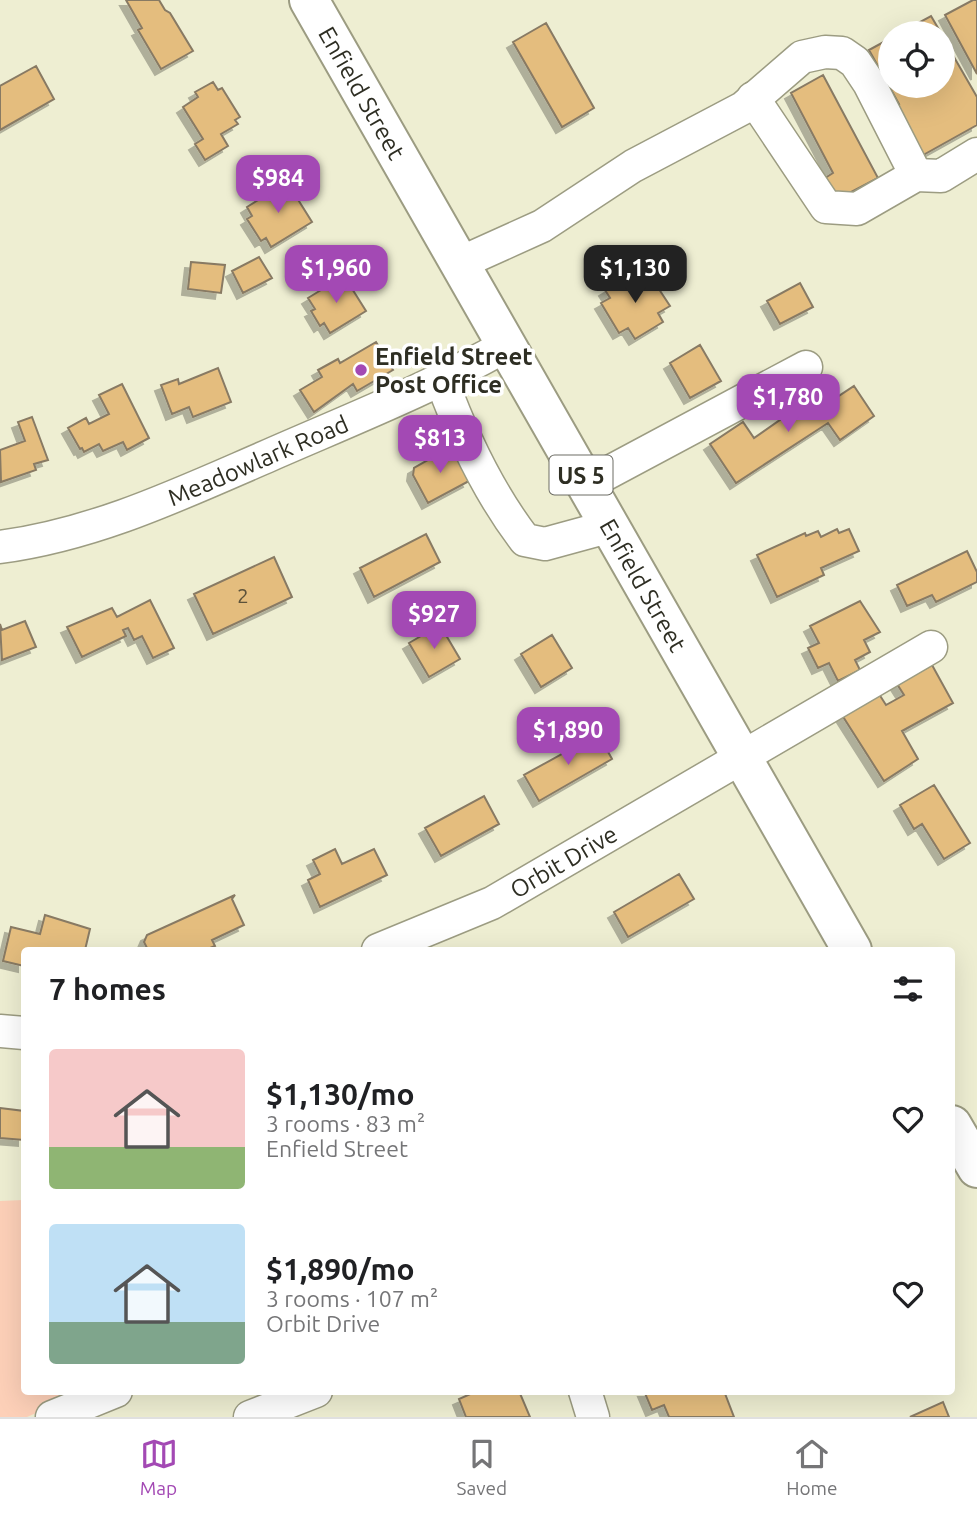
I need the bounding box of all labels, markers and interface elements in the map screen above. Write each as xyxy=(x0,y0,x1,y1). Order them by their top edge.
map controls xyxy=(878,21,955,98)
button: locate xyxy=(878,21,955,98)
street label: Enfield Street xyxy=(314,22,411,164)
pin: $984 xyxy=(237,156,319,215)
text: $984 xyxy=(252,165,304,190)
pin: $1,960 xyxy=(279,246,393,305)
pin: $1,130 xyxy=(578,246,692,305)
text: $1,960 xyxy=(301,255,371,280)
text: $1,130 xyxy=(600,255,670,280)
place label: Enfield Street Post Office xyxy=(375,343,533,398)
marker: Enfield Street Post Office xyxy=(353,362,369,378)
pin: $1,780 xyxy=(731,374,845,434)
text: $1,780 xyxy=(753,384,823,409)
street label: Meadowlark Road xyxy=(164,409,352,511)
pin: $813 xyxy=(399,416,481,475)
text: $813 xyxy=(414,425,466,450)
road number: US 5 xyxy=(550,456,612,495)
street label: Enfield Street xyxy=(595,514,692,657)
house number: 2 xyxy=(237,583,249,607)
pin: $927 xyxy=(393,592,475,651)
text: $927 xyxy=(408,601,460,626)
pin: $1,890 xyxy=(511,708,625,767)
text: $1,890 xyxy=(533,717,603,742)
street label: Orbit Drive xyxy=(505,820,622,903)
icon: filters xyxy=(889,970,927,1008)
text: 7 homes xyxy=(49,972,166,1006)
icon: home xyxy=(105,1077,189,1161)
text: $1,130/mo xyxy=(266,1077,415,1111)
icon: heart xyxy=(889,1100,927,1138)
text: 3 rooms · 83 m² xyxy=(266,1111,425,1136)
text: Enfield Street xyxy=(266,1136,408,1161)
icon: home xyxy=(105,1252,189,1336)
text: $1,890/mo xyxy=(266,1252,415,1286)
icon: heart xyxy=(889,1275,927,1313)
text: 3 rooms · 107 m² xyxy=(266,1286,438,1311)
text: Orbit Drive xyxy=(266,1311,380,1336)
tab: Map xyxy=(140,1435,178,1499)
tab: Saved xyxy=(457,1435,507,1499)
tab: Home xyxy=(786,1435,837,1499)

